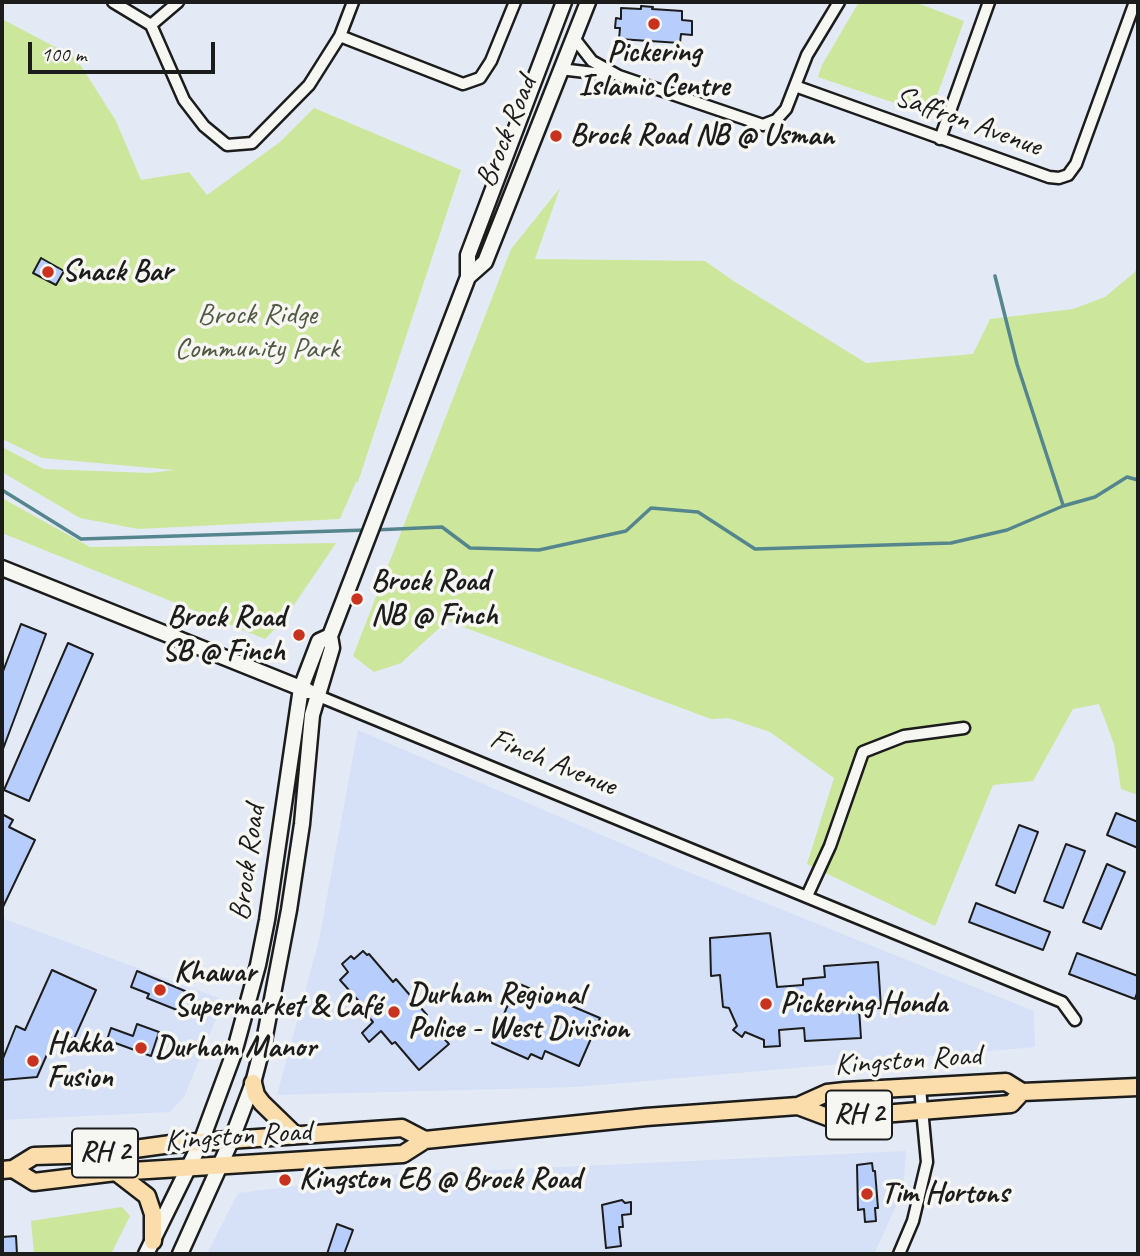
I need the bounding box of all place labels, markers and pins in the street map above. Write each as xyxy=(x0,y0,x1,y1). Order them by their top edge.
marker: Pickering Islamic Centre xyxy=(646,16,662,32)
place label: Pickering Islamic Centre xyxy=(578,35,730,105)
place label: Brock Road NB @ Usman xyxy=(570,118,834,154)
marker: Brock Road NB @ Usman xyxy=(548,128,564,144)
place label: Snack Bar xyxy=(62,254,173,290)
marker: Snack Bar xyxy=(40,264,56,280)
place label: Brock Road NB @ Finch xyxy=(371,564,498,634)
marker: Brock Road NB @ Finch xyxy=(349,591,365,607)
place label: Brock Road SB @ Finch xyxy=(162,600,285,670)
marker: Brock Road SB @ Finch xyxy=(291,627,307,643)
place label: Khawar Supermarket & Café xyxy=(174,955,381,1026)
place label: Durham Regional Police - West Division xyxy=(408,977,629,1048)
marker: Khawar Supermarket & Café xyxy=(152,982,168,998)
place label: Pickering Honda xyxy=(780,986,947,1022)
marker: Pickering Honda xyxy=(758,996,774,1012)
marker: Durham Regional Police - West Division xyxy=(386,1004,402,1020)
place label: Hakka Fusion xyxy=(47,1026,113,1096)
place label: Durham Manor xyxy=(155,1030,316,1066)
marker: Durham Manor xyxy=(133,1040,149,1056)
marker: Hakka Fusion xyxy=(25,1053,41,1069)
place label: Kingston EB @ Brock Road xyxy=(299,1162,581,1198)
marker: Kingston EB @ Brock Road xyxy=(277,1172,293,1188)
place label: Tim Hortons xyxy=(881,1176,1009,1212)
marker: Tim Hortons xyxy=(859,1186,875,1202)

